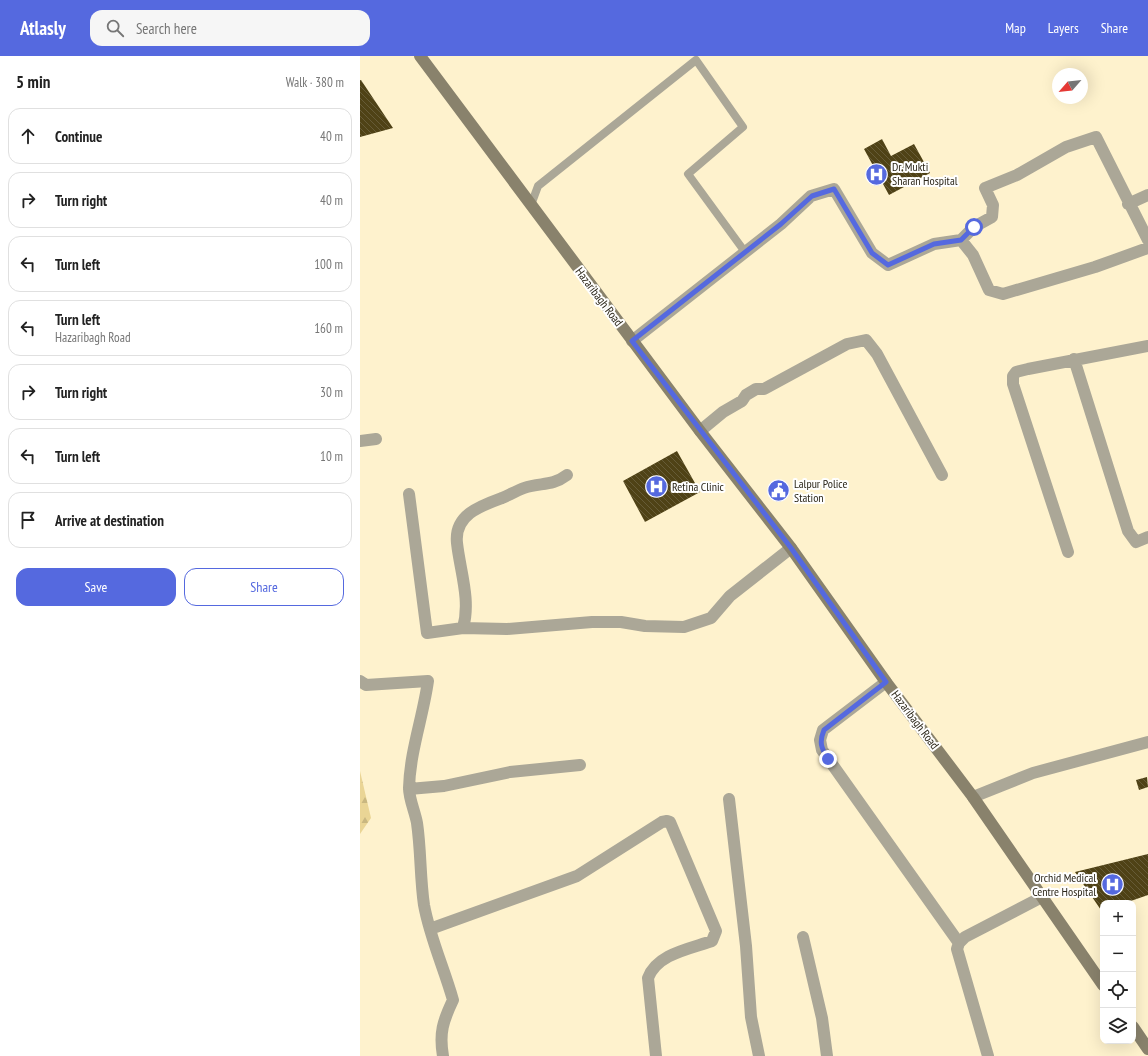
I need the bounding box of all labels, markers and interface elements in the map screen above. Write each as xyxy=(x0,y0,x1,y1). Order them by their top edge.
search box xyxy=(90,10,370,46)
text: Atlasly xyxy=(20,16,66,40)
icon: search xyxy=(104,17,126,39)
text: Search here xyxy=(136,19,197,38)
text: Map xyxy=(1005,19,1026,37)
text: Layers xyxy=(1048,19,1079,37)
text: Share xyxy=(1101,19,1128,37)
north arrow xyxy=(1052,68,1088,104)
text: 5 min xyxy=(16,71,50,93)
text: Walk · 380 m xyxy=(286,74,344,91)
icon: ahead xyxy=(17,125,39,147)
text: Continue xyxy=(55,127,102,146)
text: 40 m xyxy=(320,128,343,145)
place label: Dr. Mukti Sharan Hospital xyxy=(892,159,958,188)
hospital icon: Dr. Mukti Sharan Hospital xyxy=(863,161,889,187)
icon: right xyxy=(17,189,39,211)
text: Turn right xyxy=(55,191,107,210)
text: 40 m xyxy=(320,192,343,209)
route start xyxy=(965,218,983,236)
icon: left xyxy=(17,253,39,275)
text: Turn left xyxy=(55,255,100,274)
text: 100 m xyxy=(314,256,343,273)
street label: Hazaribagh Road xyxy=(572,264,626,329)
text: Turn left xyxy=(55,310,100,329)
icon: left xyxy=(17,317,39,339)
text: 160 m xyxy=(314,320,343,337)
text: Hazaribagh Road xyxy=(55,329,131,346)
icon: right xyxy=(17,381,39,403)
text: Turn right xyxy=(55,383,107,402)
text: 30 m xyxy=(320,384,343,401)
icon: left xyxy=(17,445,39,467)
text: Turn left xyxy=(55,447,100,466)
text: 10 m xyxy=(320,448,343,465)
hospital icon: Retina Clinic xyxy=(644,474,670,500)
place label: Lalpur Police Station xyxy=(794,476,847,505)
public building icon: Lalpur Police Station xyxy=(766,478,792,504)
place label: Retina Clinic xyxy=(672,479,725,494)
icon: arrive xyxy=(17,509,39,531)
text: Arrive at destination xyxy=(55,511,164,530)
button: Save xyxy=(16,568,176,606)
button: Share xyxy=(184,568,344,606)
street label: Hazaribagh Road xyxy=(888,687,942,752)
route end xyxy=(819,750,837,768)
place label: Orchid Medical Centre Hospital xyxy=(1032,870,1096,899)
hospital icon: Orchid Medical Centre Hospital xyxy=(1099,872,1125,898)
map controls xyxy=(1100,900,1136,1044)
button: + xyxy=(1100,900,1136,936)
button: − xyxy=(1100,936,1136,972)
button: locate xyxy=(1100,972,1136,1008)
button: layers xyxy=(1100,1008,1136,1044)

